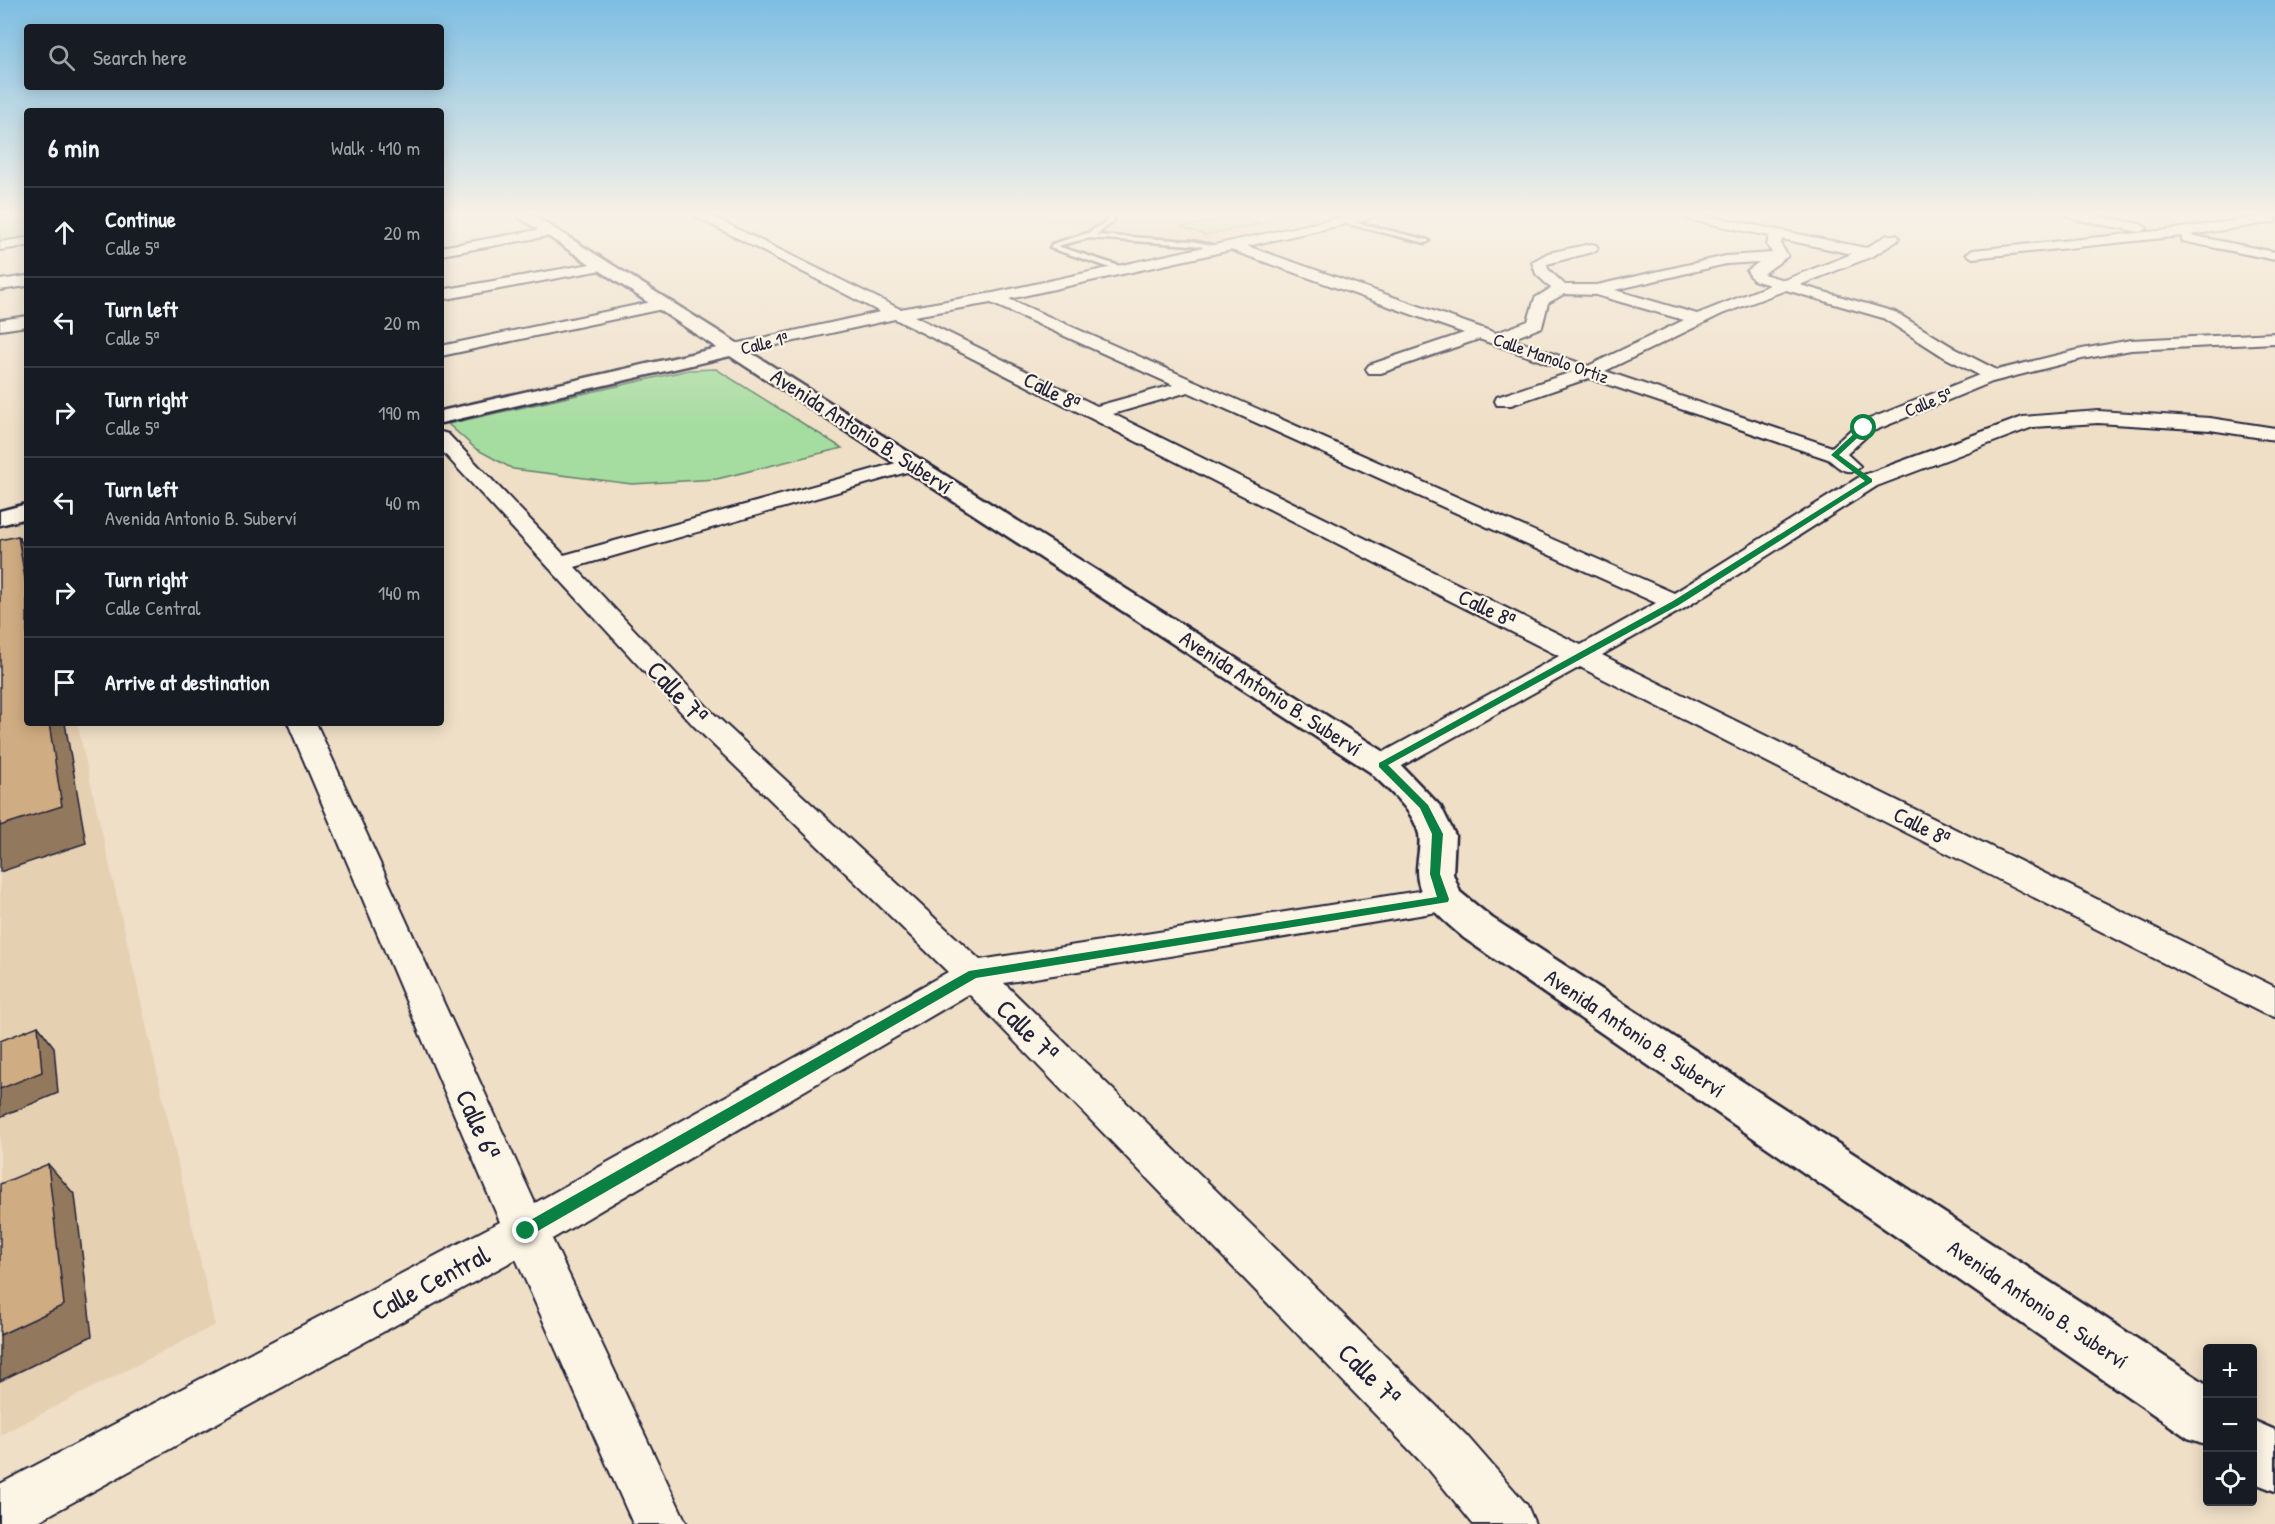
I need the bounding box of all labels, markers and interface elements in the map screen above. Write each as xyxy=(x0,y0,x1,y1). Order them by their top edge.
search box xyxy=(24,24,444,90)
icon: search xyxy=(45,41,78,74)
text: Search here xyxy=(93,42,187,72)
text: 6 min xyxy=(48,130,100,165)
text: Walk · 410 m xyxy=(331,134,420,161)
text: Continue xyxy=(105,204,176,234)
icon: ahead xyxy=(48,216,81,249)
text: 20 m xyxy=(383,219,420,246)
text: Calle 5ª xyxy=(105,234,159,261)
text: Turn left xyxy=(105,294,178,324)
icon: left xyxy=(48,306,81,339)
text: 20 m xyxy=(383,309,420,336)
text: Calle 5ª xyxy=(105,324,159,351)
street label: Calle 1ª xyxy=(738,325,790,361)
street label: Calle Manolo Ortiz xyxy=(1490,327,1612,389)
street label: Avenida Antonio B. Suberví xyxy=(765,361,959,501)
street label: Calle 8ª xyxy=(1019,364,1085,418)
street label: Calle 5ª xyxy=(1901,381,1955,423)
text: Turn right xyxy=(105,384,188,414)
icon: right xyxy=(48,396,81,429)
text: 190 m xyxy=(378,399,420,426)
text: Calle 5ª xyxy=(105,414,159,441)
route start xyxy=(1850,414,1876,440)
text: Turn left xyxy=(105,474,178,504)
icon: left xyxy=(48,486,81,519)
text: 40 m xyxy=(385,489,420,516)
text: Avenida Antonio B. Suberví xyxy=(105,504,297,531)
text: Turn right xyxy=(105,564,188,594)
icon: right xyxy=(48,576,81,609)
text: 140 m xyxy=(378,579,420,606)
street label: Calle 8ª xyxy=(1454,581,1520,635)
text: Calle Central xyxy=(105,594,201,621)
street label: Avenida Antonio B. Suberví xyxy=(1174,623,1368,763)
street label: Calle 7ª xyxy=(639,652,717,732)
icon: arrive xyxy=(48,666,81,699)
text: Arrive at destination xyxy=(105,667,270,697)
street label: Calle 8ª xyxy=(1889,799,1955,853)
street label: Avenida Antonio B. Suberví xyxy=(1539,962,1731,1104)
street label: Calle 7ª xyxy=(989,991,1067,1069)
street label: Calle 6ª xyxy=(448,1084,510,1165)
route end xyxy=(512,1217,538,1243)
street label: Avenida Antonio B. Suberví xyxy=(1942,1233,2134,1375)
street label: Calle Central xyxy=(365,1235,496,1328)
street label: Calle 7ª xyxy=(1331,1335,1409,1413)
map controls xyxy=(2203,1344,2257,1506)
button: + xyxy=(2203,1344,2257,1398)
button: − xyxy=(2203,1398,2257,1452)
button: locate xyxy=(2203,1452,2257,1506)

